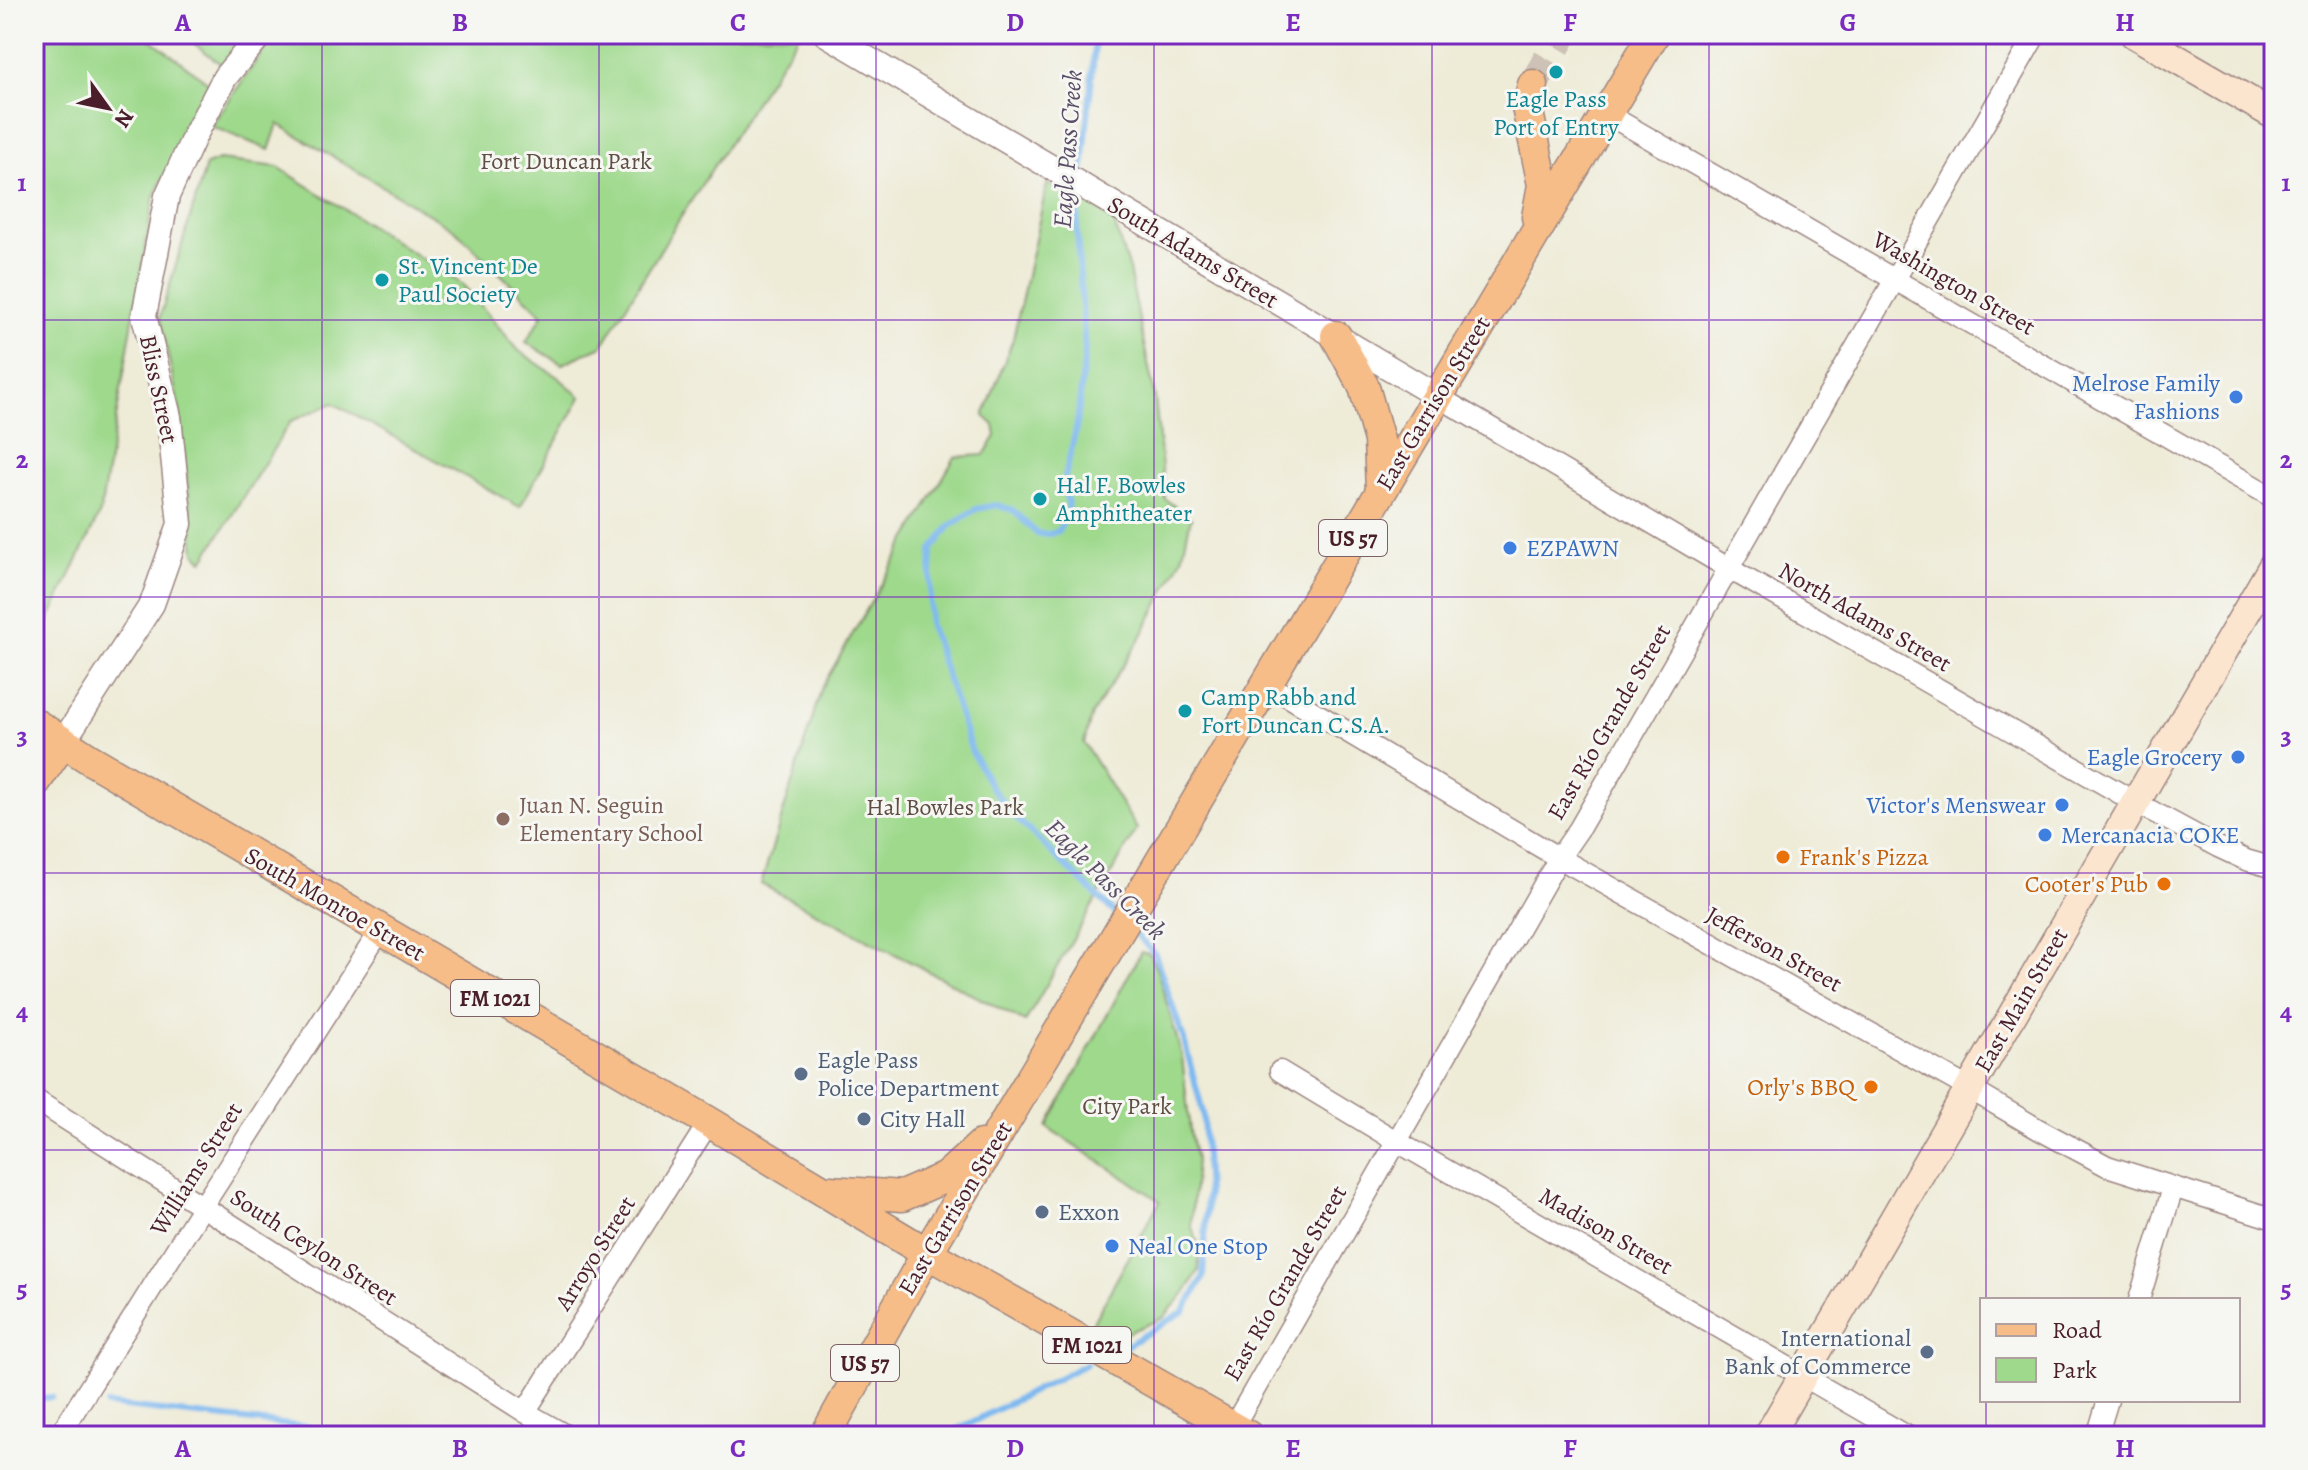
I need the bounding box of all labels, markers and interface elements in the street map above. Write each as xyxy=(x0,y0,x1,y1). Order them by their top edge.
text: A xyxy=(174,5,192,40)
text: B xyxy=(452,5,468,40)
text: C xyxy=(730,5,746,40)
text: D xyxy=(1006,5,1024,40)
text: E xyxy=(1285,5,1301,40)
text: F xyxy=(1563,5,1577,40)
text: G xyxy=(1839,5,1857,40)
text: H xyxy=(2115,5,2135,40)
marker: Eagle Pass Port of Entry xyxy=(1547,63,1565,81)
north arrow xyxy=(68,68,148,148)
water label: Eagle Pass Creek xyxy=(1045,69,1090,229)
place label: Eagle Pass Port of Entry xyxy=(1493,83,1619,143)
text: N xyxy=(107,103,141,133)
park label: Fort Duncan Park xyxy=(480,145,652,177)
text: 1 xyxy=(17,165,27,200)
text: 1 xyxy=(2281,165,2291,200)
street label: South Adams Street xyxy=(1102,188,1284,316)
street label: Washington Street xyxy=(1866,223,2041,343)
place label: St. Vincent De Paul Society xyxy=(398,250,538,310)
marker: St. Vincent De Paul Society xyxy=(373,271,391,289)
street label: East Garrison Street xyxy=(1368,310,1498,496)
street label: Bliss Street xyxy=(132,332,186,446)
place label: Melrose Family Fashions xyxy=(2072,367,2220,427)
marker: Melrose Family Fashions xyxy=(2227,388,2245,406)
text: 2 xyxy=(16,442,29,477)
text: 2 xyxy=(2280,442,2293,477)
place label: Hal F. Bowles Amphitheater xyxy=(1055,469,1192,529)
marker: Hal F. Bowles Amphitheater xyxy=(1031,490,1049,508)
road number: US 57 xyxy=(1319,520,1387,556)
place label: EZPAWN xyxy=(1526,532,1619,564)
marker: EZPAWN xyxy=(1501,539,1519,557)
street label: North Adams Street xyxy=(1773,555,1957,680)
street label: East Río Grande Street xyxy=(1540,618,1678,826)
place label: Camp Rabb and Fort Duncan C.S.A. xyxy=(1201,681,1390,741)
marker: Camp Rabb and Fort Duncan C.S.A. xyxy=(1176,702,1194,720)
text: 3 xyxy=(16,718,28,753)
text: 3 xyxy=(2280,718,2292,753)
place label: Eagle Grocery xyxy=(2086,741,2222,773)
marker: Eagle Grocery xyxy=(2229,748,2247,766)
place label: Juan N. Seguin Elementary School xyxy=(519,789,703,849)
place label: Victor's Menswear xyxy=(1866,789,2046,821)
park label: Hal Bowles Park xyxy=(866,791,1024,823)
marker: Victor's Menswear xyxy=(2053,796,2071,814)
marker: Juan N. Seguin Elementary School xyxy=(494,810,512,828)
water label: Eagle Pass Creek xyxy=(1037,811,1174,948)
place label: Mercanacia COKE xyxy=(2061,819,2240,851)
marker: Mercanacia COKE xyxy=(2036,826,2054,844)
street label: South Monroe Street xyxy=(239,839,431,969)
place label: Frank's Pizza xyxy=(1799,841,1929,873)
marker: Frank's Pizza xyxy=(1774,848,1792,866)
place label: Cooter's Pub xyxy=(2025,868,2148,900)
marker: Cooter's Pub xyxy=(2155,875,2173,893)
street label: Jefferson Street xyxy=(1700,898,1848,1000)
street label: East Main Street xyxy=(1967,922,2075,1078)
road number: FM 1021 xyxy=(451,980,539,1016)
text: 4 xyxy=(16,994,28,1029)
text: 4 xyxy=(2280,994,2292,1029)
place label: Eagle Pass Police Department xyxy=(817,1044,1000,1104)
marker: Eagle Pass Police Department xyxy=(792,1065,810,1083)
place label: Orly's BBQ xyxy=(1747,1071,1858,1103)
marker: Orly's BBQ xyxy=(1862,1078,1880,1096)
park label: City Park xyxy=(1082,1090,1172,1122)
street label: Williams Street xyxy=(142,1096,250,1242)
place label: City Hall xyxy=(880,1103,965,1135)
marker: City Hall xyxy=(855,1110,873,1128)
street label: East Garrison Street xyxy=(890,1115,1020,1301)
street label: East Río Grande Street xyxy=(1216,1179,1354,1387)
street label: Madison Street xyxy=(1533,1180,1679,1282)
street label: South Ceylon Street xyxy=(224,1181,404,1313)
street label: Arroyo Street xyxy=(547,1190,643,1317)
place label: Exxon xyxy=(1058,1196,1120,1228)
marker: Exxon xyxy=(1033,1203,1051,1221)
place label: Neal One Stop xyxy=(1128,1230,1268,1262)
marker: Neal One Stop xyxy=(1103,1237,1121,1255)
text: 5 xyxy=(16,1271,28,1306)
text: 5 xyxy=(2280,1271,2292,1306)
legend xyxy=(1980,1298,2240,1402)
text: Road xyxy=(2052,1314,2102,1346)
place label: International Bank of Commerce xyxy=(1724,1322,1911,1382)
road number: FM 1021 xyxy=(1043,1327,1131,1363)
marker: International Bank of Commerce xyxy=(1918,1343,1936,1361)
road number: US 57 xyxy=(831,1345,899,1381)
text: Park xyxy=(2052,1354,2097,1386)
text: A xyxy=(174,1431,192,1466)
text: B xyxy=(452,1431,468,1466)
text: C xyxy=(730,1431,746,1466)
text: D xyxy=(1006,1431,1024,1466)
text: E xyxy=(1285,1431,1301,1466)
text: F xyxy=(1563,1431,1577,1466)
text: G xyxy=(1839,1431,1857,1466)
text: H xyxy=(2115,1431,2135,1466)

